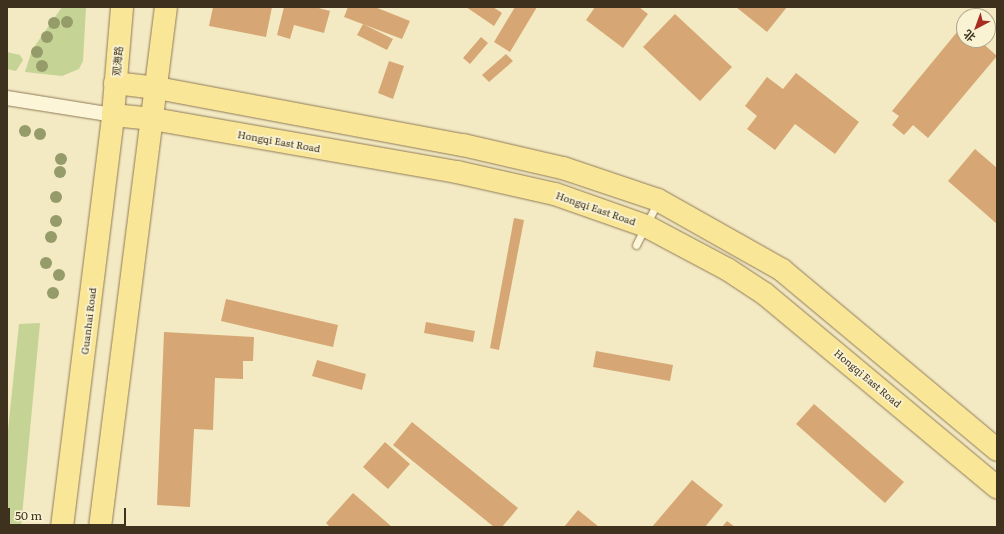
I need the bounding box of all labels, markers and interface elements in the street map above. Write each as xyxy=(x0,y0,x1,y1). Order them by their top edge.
north arrow xyxy=(956,8,996,48)
text: 北 xyxy=(959,27,978,46)
street label: 观海路 xyxy=(110,46,124,76)
street label: Hongqi East Road xyxy=(237,128,321,154)
street label: Hongqi East Road xyxy=(554,189,638,227)
street label: Guanhai Road xyxy=(78,287,98,355)
street label: Hongqi East Road xyxy=(832,346,904,410)
scale bar xyxy=(10,500,128,526)
text: 50 m xyxy=(15,506,42,524)

